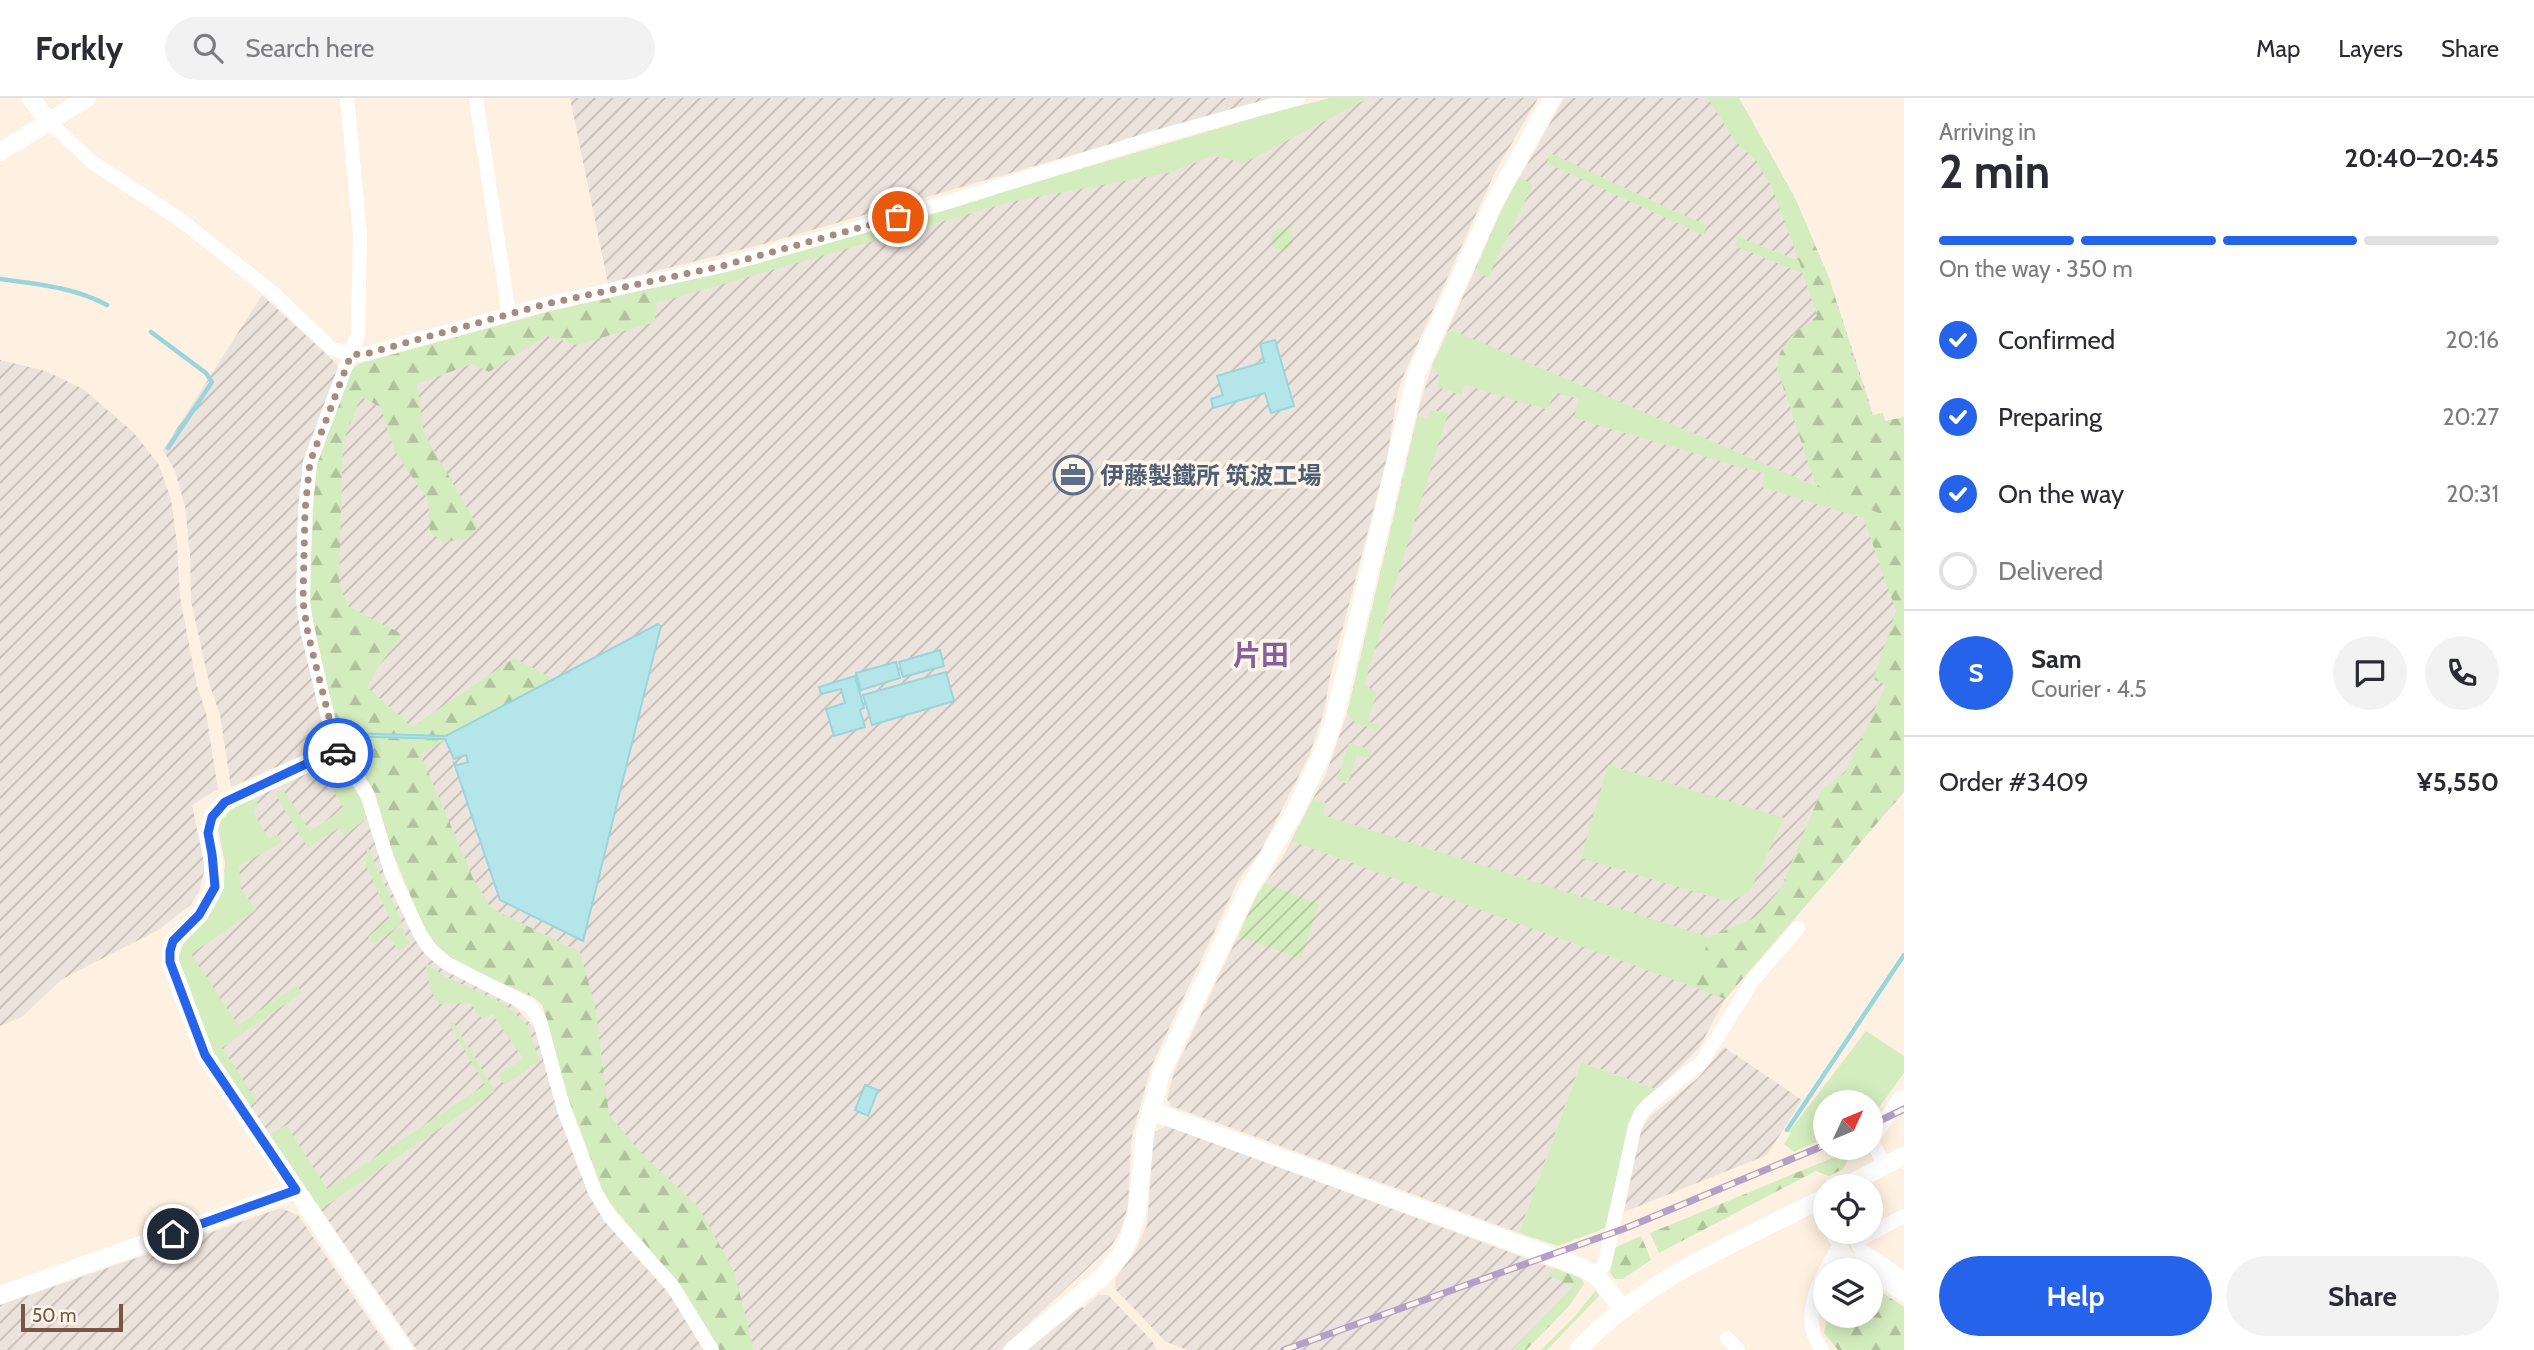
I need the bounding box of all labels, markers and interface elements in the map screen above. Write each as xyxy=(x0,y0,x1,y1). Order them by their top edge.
search box xyxy=(165,17,655,80)
text: Forkly xyxy=(35,28,123,68)
icon: search xyxy=(189,29,227,67)
text: Search here xyxy=(245,32,374,64)
text: Map xyxy=(2256,34,2300,63)
text: Layers xyxy=(2338,34,2403,63)
text: Share xyxy=(2441,34,2499,63)
text: Arriving in xyxy=(1939,118,2036,146)
text: 20:40–20:45 xyxy=(2345,142,2499,174)
text: 2 min xyxy=(1939,144,2050,200)
pin xyxy=(868,187,928,247)
icon: bag xyxy=(879,198,917,236)
text: On the way · 350 m xyxy=(1939,255,2133,283)
icon: check xyxy=(1939,321,1977,359)
text: Confirmed xyxy=(1998,324,2115,356)
text: 20:16 xyxy=(2446,326,2499,354)
icon: check xyxy=(1939,398,1977,436)
text: Preparing xyxy=(1998,401,2102,433)
text: 20:27 xyxy=(2442,403,2499,431)
office icon: 伊藤製鐵所 筑波工場 xyxy=(1052,454,1094,496)
place label: 伊藤製鐵所 筑波工場 xyxy=(1100,461,1321,490)
icon: check xyxy=(1939,475,1977,513)
text: On the way xyxy=(1998,478,2124,510)
text: 20:31 xyxy=(2446,480,2499,508)
text: Delivered xyxy=(1998,555,2103,587)
button: chat xyxy=(2333,636,2407,710)
button: phone xyxy=(2425,636,2499,710)
district label: 片田 xyxy=(1233,638,1289,672)
text: Sam xyxy=(2031,643,2082,675)
text: S xyxy=(1968,657,1984,689)
text: Courier · 4.5 xyxy=(2031,675,2147,703)
courier xyxy=(303,718,373,788)
icon: car xyxy=(319,734,357,772)
text: Order #3409 xyxy=(1939,766,2089,798)
text: ¥5,550 xyxy=(2417,766,2499,798)
north arrow xyxy=(1813,1090,1883,1160)
map controls xyxy=(1813,1090,1883,1328)
button: locate xyxy=(1813,1174,1883,1244)
pin xyxy=(143,1204,203,1264)
icon: home xyxy=(154,1215,192,1253)
button: Help xyxy=(1939,1256,2212,1336)
button: Share xyxy=(2226,1256,2499,1336)
button: layers xyxy=(1813,1258,1883,1328)
scale bar xyxy=(21,1301,122,1333)
text: 50 m xyxy=(32,1304,76,1327)

